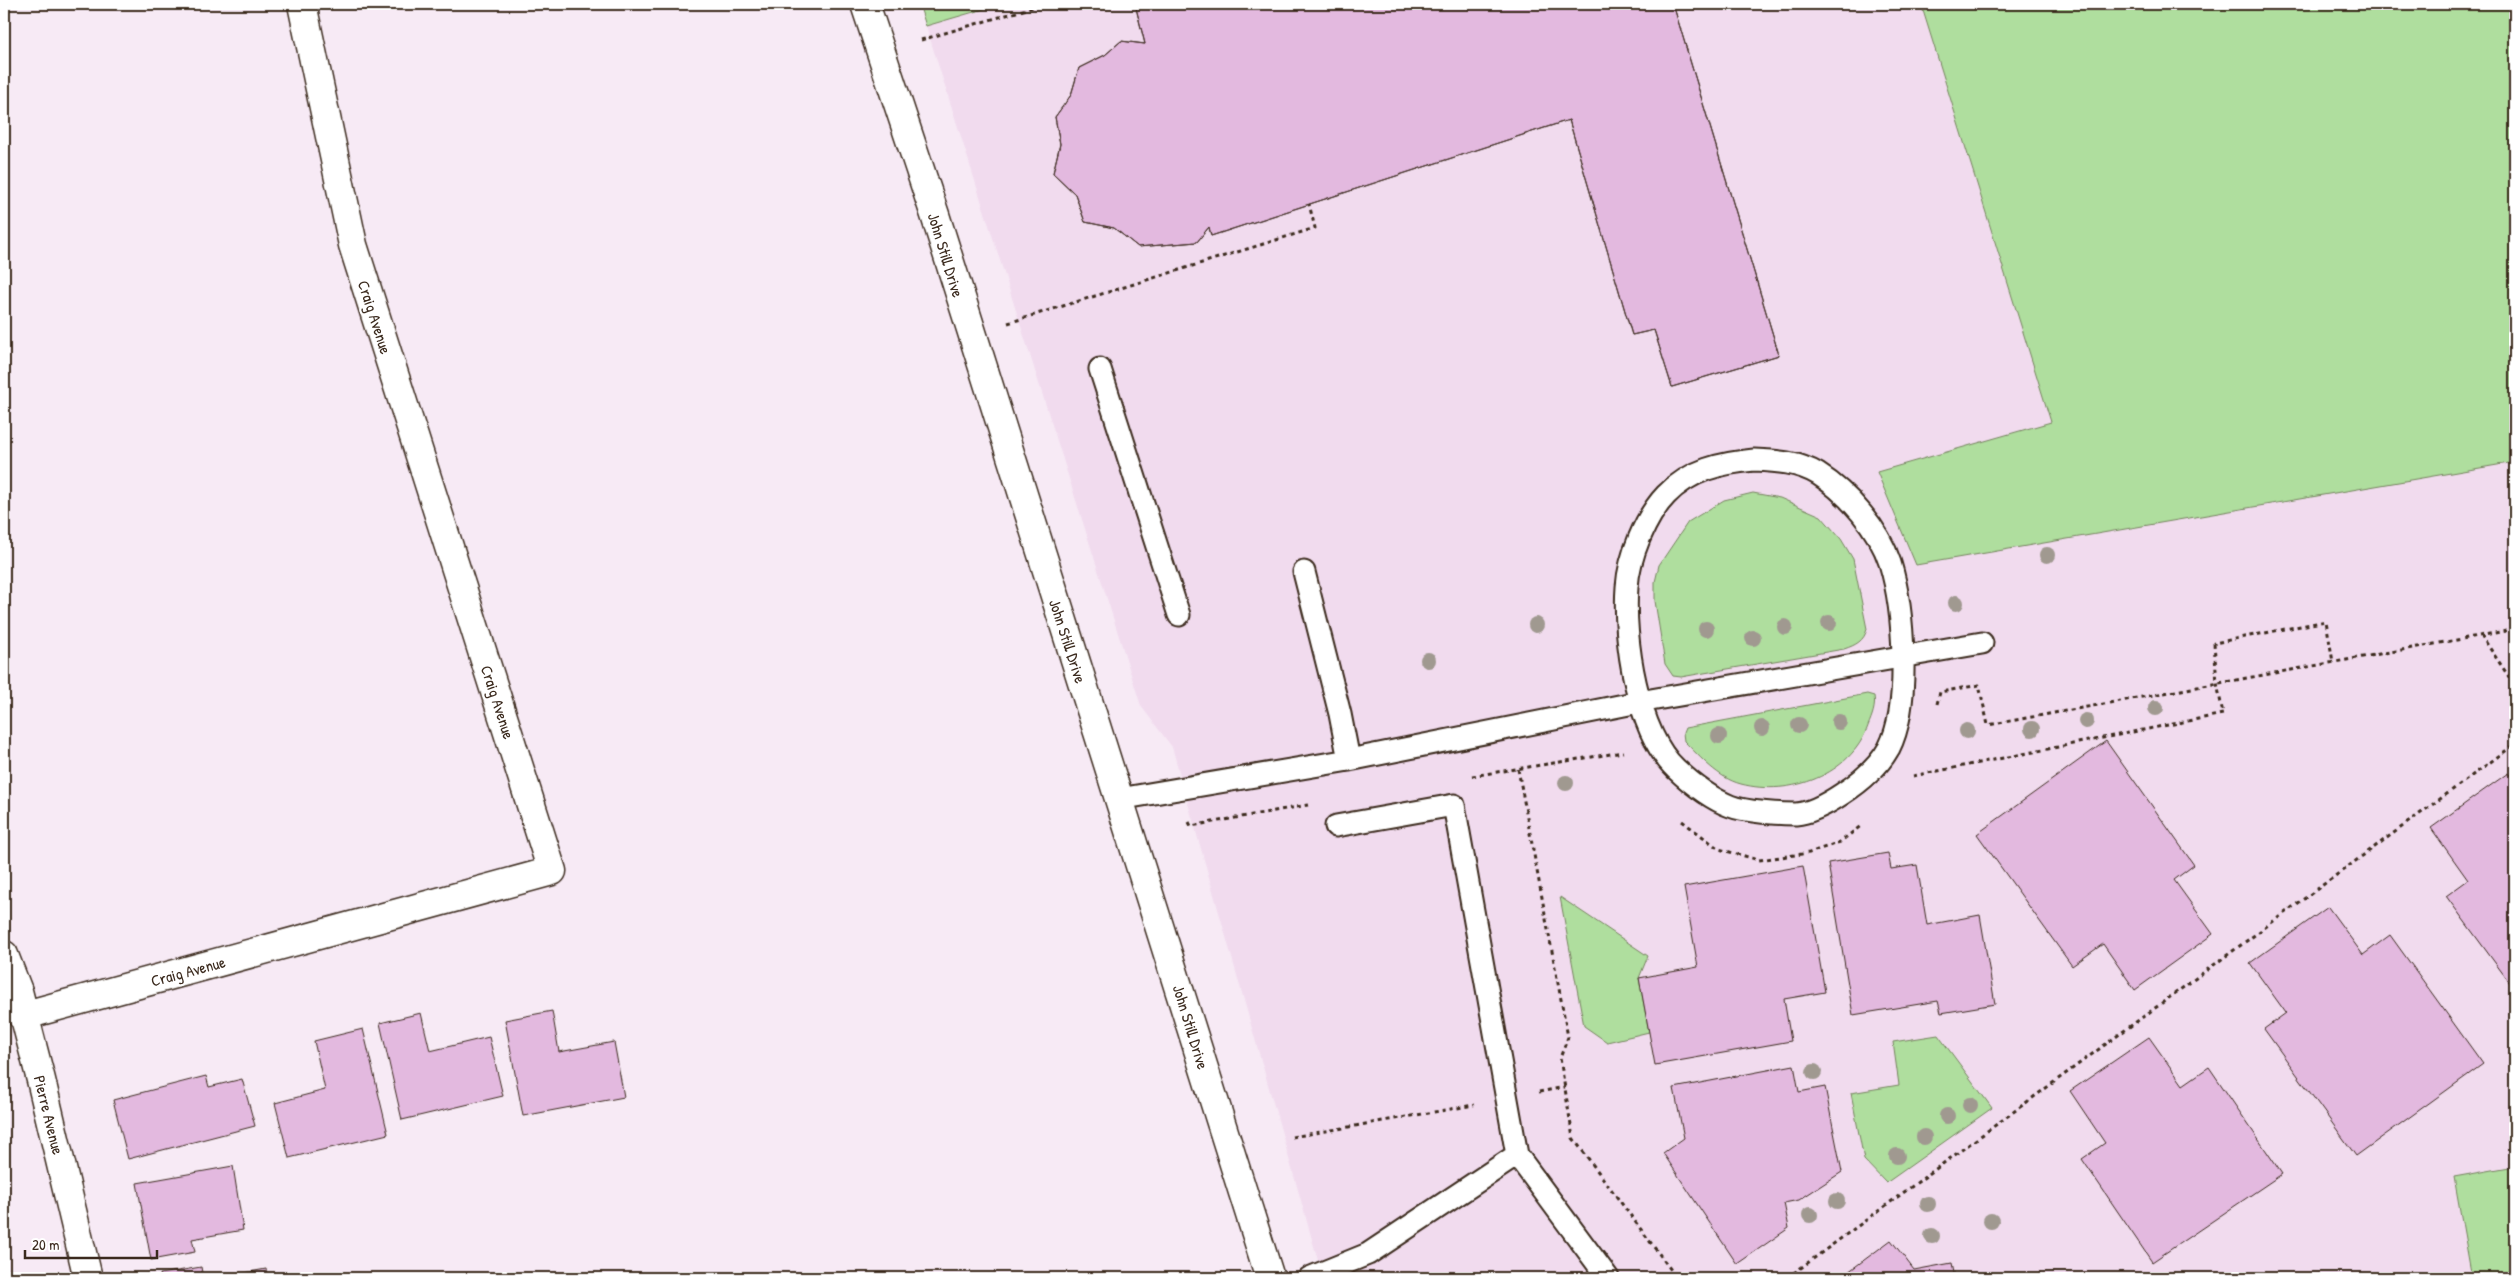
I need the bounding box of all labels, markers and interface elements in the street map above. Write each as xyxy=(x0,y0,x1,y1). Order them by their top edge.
street label: John Still Drive xyxy=(923,210,969,300)
street label: Craig Avenue xyxy=(353,277,397,357)
street label: John Still Drive xyxy=(1044,596,1092,686)
street label: Craig Avenue xyxy=(476,662,520,742)
street label: Craig Avenue xyxy=(148,950,228,991)
street label: John Still Drive xyxy=(1168,982,1214,1072)
street label: Pierre Avenue xyxy=(29,1073,70,1157)
scale bar xyxy=(25,1227,158,1259)
text: 20 m xyxy=(32,1234,59,1255)

